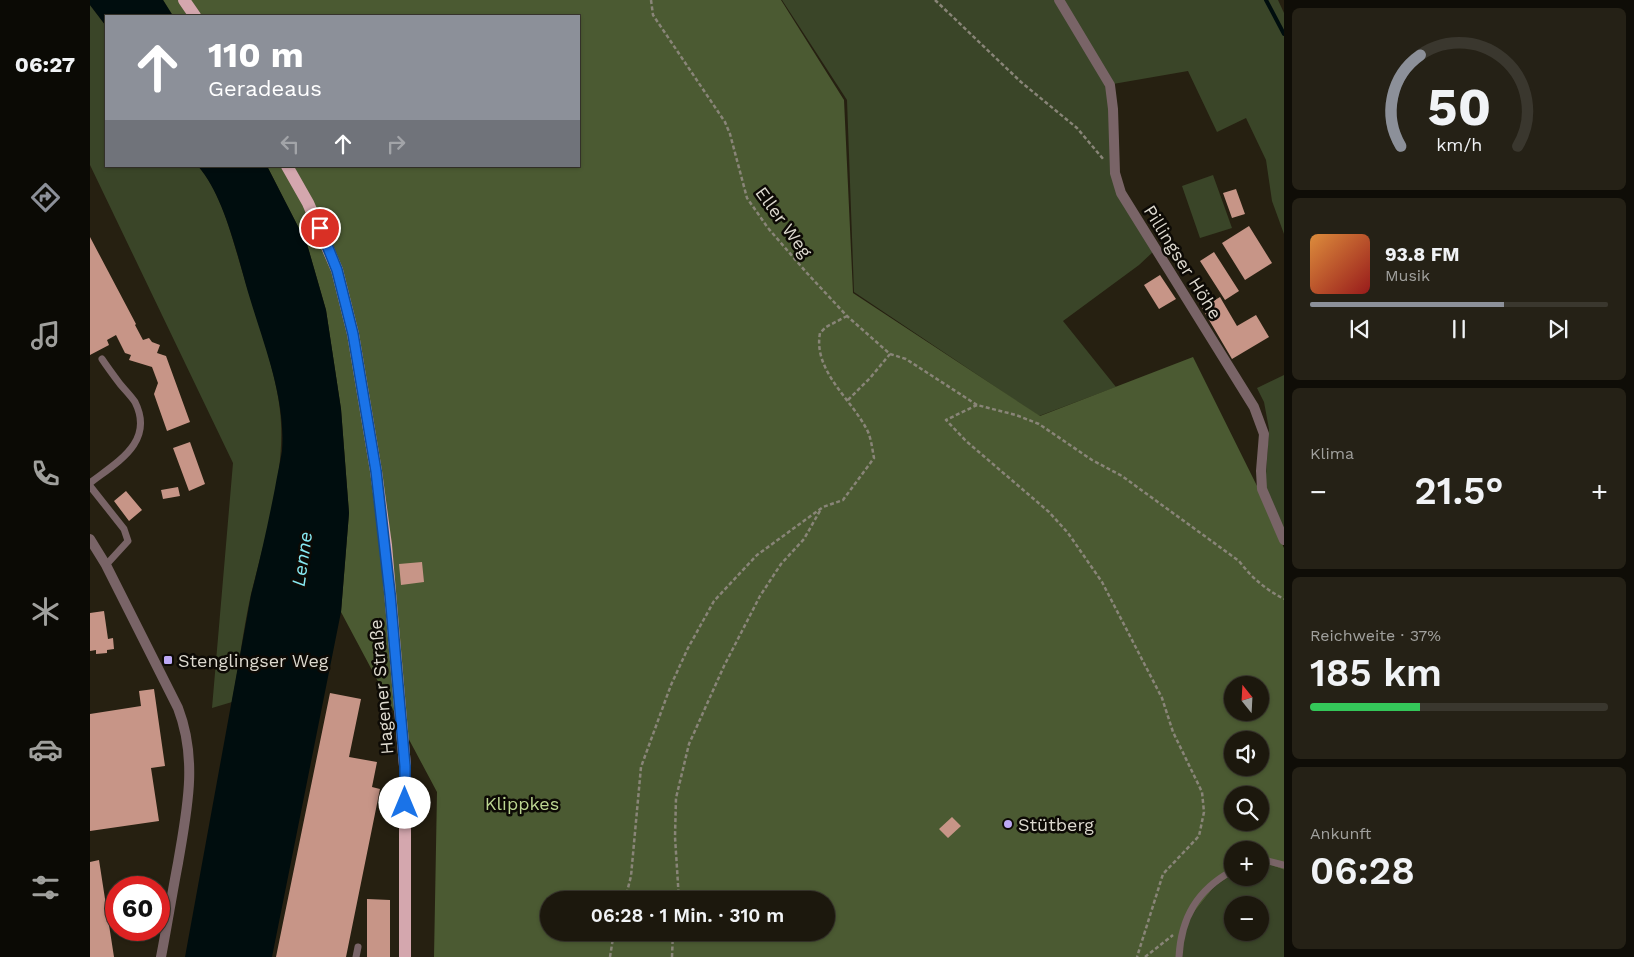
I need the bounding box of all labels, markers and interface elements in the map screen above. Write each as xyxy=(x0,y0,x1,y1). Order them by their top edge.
text: 110 m xyxy=(208,34,304,76)
icon: ahead xyxy=(125,35,190,100)
text: 06:27 xyxy=(15,52,75,77)
text: Geradeaus xyxy=(208,76,322,101)
text: 50 xyxy=(1427,77,1491,138)
icon: left xyxy=(276,130,304,158)
icon: ahead xyxy=(329,130,357,158)
icon: right xyxy=(382,130,410,158)
text: km/h xyxy=(1436,134,1482,155)
icon: directions xyxy=(28,180,63,215)
street label: Eller Weg xyxy=(751,183,817,262)
street label: Pillingser Höhe xyxy=(1139,201,1227,323)
pin xyxy=(299,207,341,249)
icon: arrive xyxy=(306,214,334,242)
text: 93.8 FM xyxy=(1385,243,1460,266)
text: Musik xyxy=(1385,266,1430,285)
icon: previous xyxy=(1346,315,1374,343)
icon: pause xyxy=(1445,315,1473,343)
icon: next xyxy=(1544,315,1572,343)
icon: music xyxy=(28,318,63,353)
text: Klima xyxy=(1310,444,1354,463)
icon: phone xyxy=(28,456,63,491)
text: 21.5° xyxy=(1414,469,1504,513)
text: − xyxy=(1310,475,1327,508)
text: + xyxy=(1591,475,1608,508)
water label: Lenne xyxy=(287,530,317,588)
icon: climate xyxy=(28,594,63,629)
street label: Hagener Straße xyxy=(365,618,397,756)
text: Reichweite · 37% xyxy=(1310,626,1441,645)
place label: Stenglingser Weg xyxy=(178,650,329,671)
text: 185 km xyxy=(1310,651,1442,695)
marker: Stenglingser Weg xyxy=(162,654,174,666)
north arrow xyxy=(1224,676,1269,721)
map controls xyxy=(1224,676,1269,941)
button: sound xyxy=(1224,731,1269,776)
icon: car xyxy=(28,732,63,767)
position arrow xyxy=(378,776,430,828)
button: search xyxy=(1224,786,1269,831)
park label: Klippkes xyxy=(485,793,559,814)
place label: Stütberg xyxy=(1018,814,1094,835)
marker: Stütberg xyxy=(1002,818,1014,830)
text: Ankunft xyxy=(1310,824,1371,843)
button: + xyxy=(1224,841,1269,886)
text: 06:28 xyxy=(1310,849,1415,893)
icon: filters xyxy=(28,870,63,905)
speed limit sign: 60 xyxy=(105,876,170,941)
button: − xyxy=(1224,896,1269,941)
text: 06:28 · 1 Min. · 310 m xyxy=(591,904,784,927)

